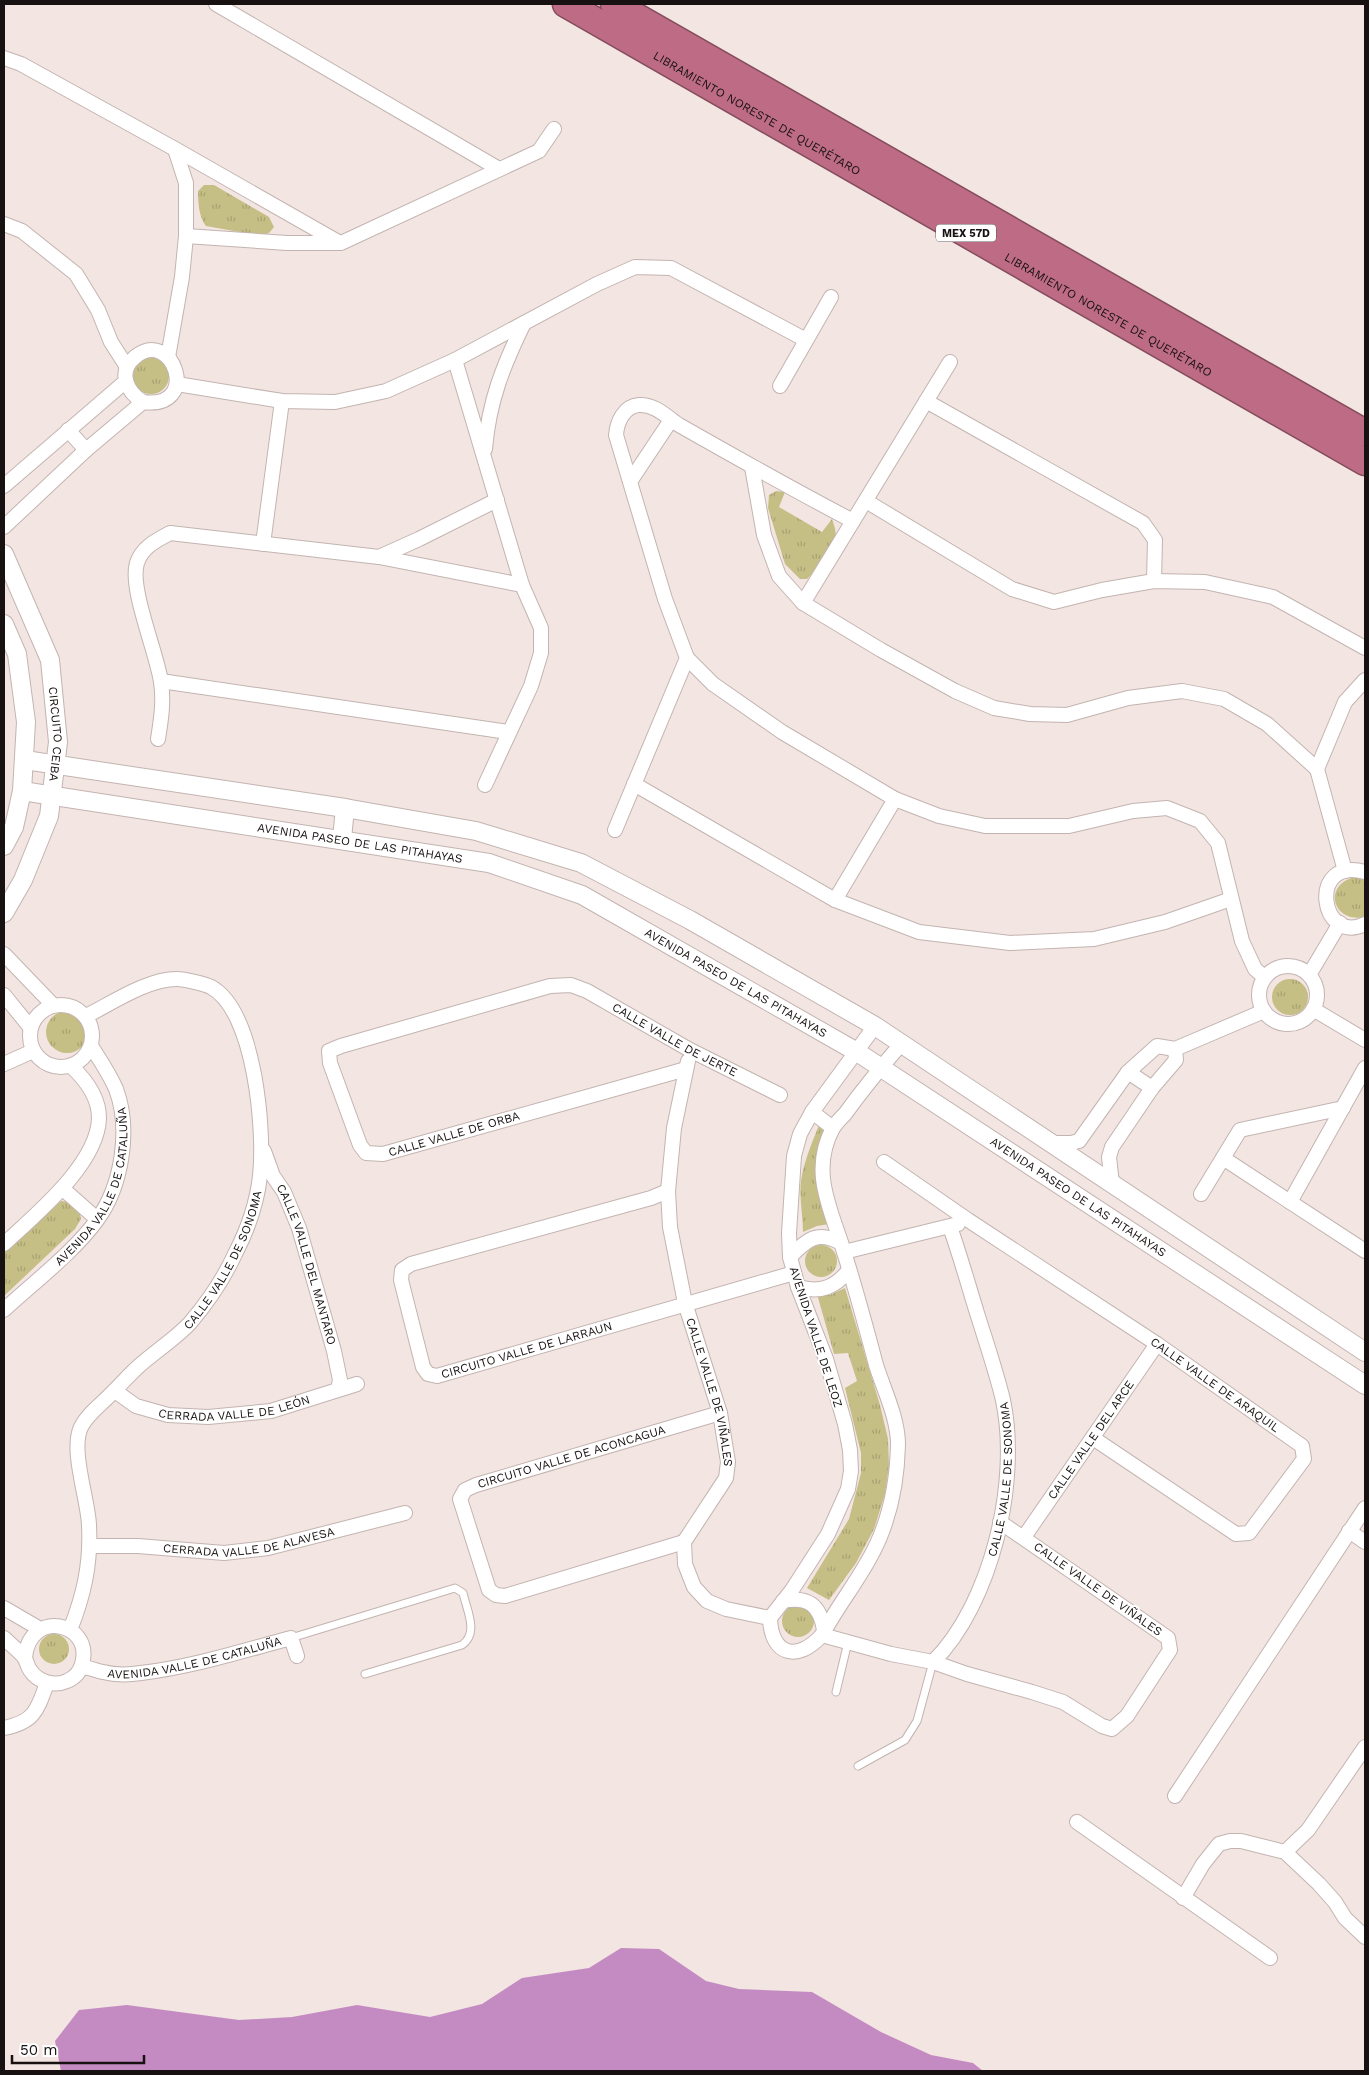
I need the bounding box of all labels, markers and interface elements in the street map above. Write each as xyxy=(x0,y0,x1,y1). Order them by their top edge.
street label: LIBRAMIENTO NORESTE DE QUERÉTARO xyxy=(651,48,863,178)
road number: MEX 57D xyxy=(936,224,996,242)
street label: LIBRAMIENTO NORESTE DE QUERÉTARO xyxy=(1002,250,1214,380)
street label: CIRCUITO CEIBA xyxy=(46,686,65,782)
street label: AVENIDA PASEO DE LAS PITAHAYAS xyxy=(256,820,464,866)
street label: AVENIDA PASEO DE LAS PITAHAYAS xyxy=(642,925,829,1040)
street label: CALLE VALLE DE JERTE xyxy=(610,1000,740,1080)
street label: AVENIDA VALLE DE CATALUÑA xyxy=(52,1106,130,1268)
street label: CALLE VALLE DE ORBA xyxy=(387,1109,521,1159)
street label: AVENIDA PASEO DE LAS PITAHAYAS xyxy=(988,1134,1169,1260)
street label: CALLE VALLE DEL MANTARO xyxy=(274,1181,339,1346)
street label: CALLE VALLE DE SONOMA xyxy=(181,1189,265,1332)
street label: AVENIDA VALLE DE LEOZ xyxy=(787,1265,845,1409)
street label: CALLE VALLE DE VIÑALES xyxy=(683,1316,735,1467)
street label: CIRCUITO VALLE DE LARRAUN xyxy=(440,1319,614,1381)
street label: CALLE VALLE DE ARAQUIL xyxy=(1148,1335,1282,1435)
street label: CALLE VALLE DEL ARCE xyxy=(1045,1377,1137,1502)
street label: CERRADA VALLE DE LEÓN xyxy=(157,1392,312,1424)
street label: CALLE VALLE DE SONOMA xyxy=(985,1401,1015,1558)
street label: CIRCUITO VALLE DE ACONCAGUA xyxy=(476,1422,667,1491)
street label: CERRADA VALLE DE ALAVESA xyxy=(163,1524,336,1560)
street label: CALLE VALLE DE VIÑALES xyxy=(1031,1539,1165,1639)
street label: AVENIDA VALLE DE CATALUÑA xyxy=(107,1634,283,1681)
scale bar xyxy=(12,2032,145,2064)
text: 50 m xyxy=(20,2041,57,2059)

